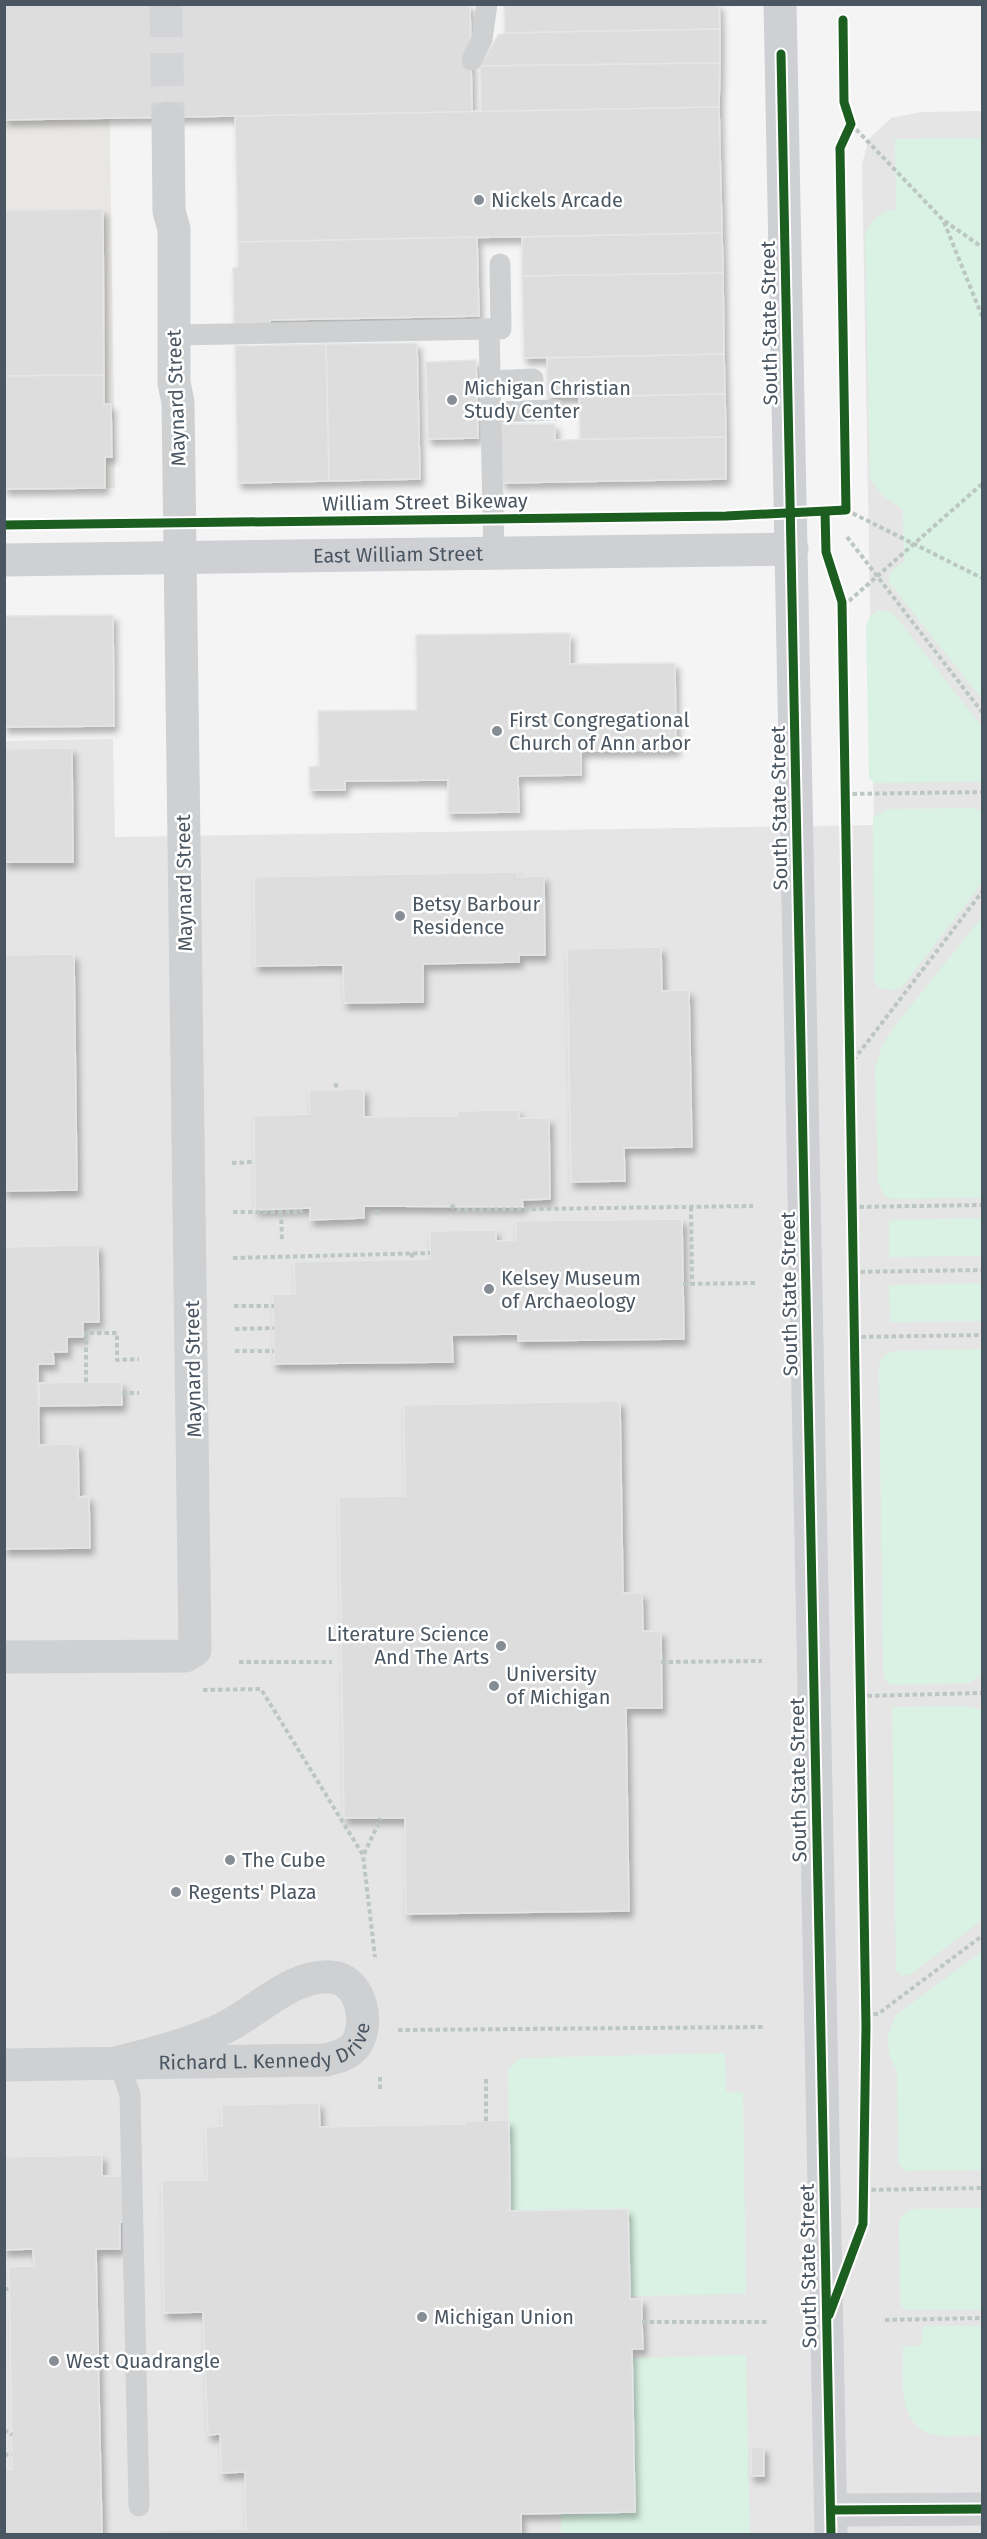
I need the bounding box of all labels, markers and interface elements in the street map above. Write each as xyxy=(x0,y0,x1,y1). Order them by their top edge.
place label: Nickels Arcade xyxy=(491,188,623,212)
marker: Nickels Arcade xyxy=(472,193,486,207)
street label: South State Street xyxy=(756,240,782,406)
street label: Maynard Street xyxy=(162,328,190,467)
place label: Michigan Christian Study Center xyxy=(464,376,631,423)
marker: Michigan Christian Study Center xyxy=(445,393,459,407)
street label: William Street Bikeway xyxy=(322,488,528,516)
street label: East William Street xyxy=(313,541,484,568)
place label: First Congregational Church of Ann arbor xyxy=(509,708,691,755)
marker: First Congregational Church of Ann arbor xyxy=(490,724,504,738)
street label: South State Street xyxy=(766,725,792,891)
street label: Maynard Street xyxy=(171,813,197,952)
place label: Betsy Barbour Residence xyxy=(412,892,540,939)
marker: Betsy Barbour Residence xyxy=(393,909,407,923)
street label: South State Street xyxy=(776,1211,802,1377)
place label: Kelsey Museum of Archaeology xyxy=(501,1266,641,1313)
marker: Kelsey Museum of Archaeology xyxy=(482,1282,496,1296)
street label: Maynard Street xyxy=(180,1299,206,1438)
place label: Literature Science And The Arts xyxy=(327,1622,489,1669)
marker: Literature Science And The Arts xyxy=(494,1639,508,1653)
place label: University of Michigan xyxy=(506,1662,610,1709)
marker: University of Michigan xyxy=(487,1679,501,1693)
street label: South State Street xyxy=(785,1697,811,1863)
place label: The Cube xyxy=(242,1848,326,1872)
marker: The Cube xyxy=(223,1853,237,1867)
place label: Regents' Plaza xyxy=(188,1880,317,1904)
marker: Regents' Plaza xyxy=(169,1885,183,1899)
street label: Richard L. Kennedy Drive xyxy=(158,2021,375,2075)
street label: South State Street xyxy=(795,2183,821,2349)
place label: Michigan Union xyxy=(434,2305,574,2329)
marker: Michigan Union xyxy=(415,2310,429,2324)
place label: West Quadrangle xyxy=(66,2349,220,2373)
marker: West Quadrangle xyxy=(47,2354,61,2368)

